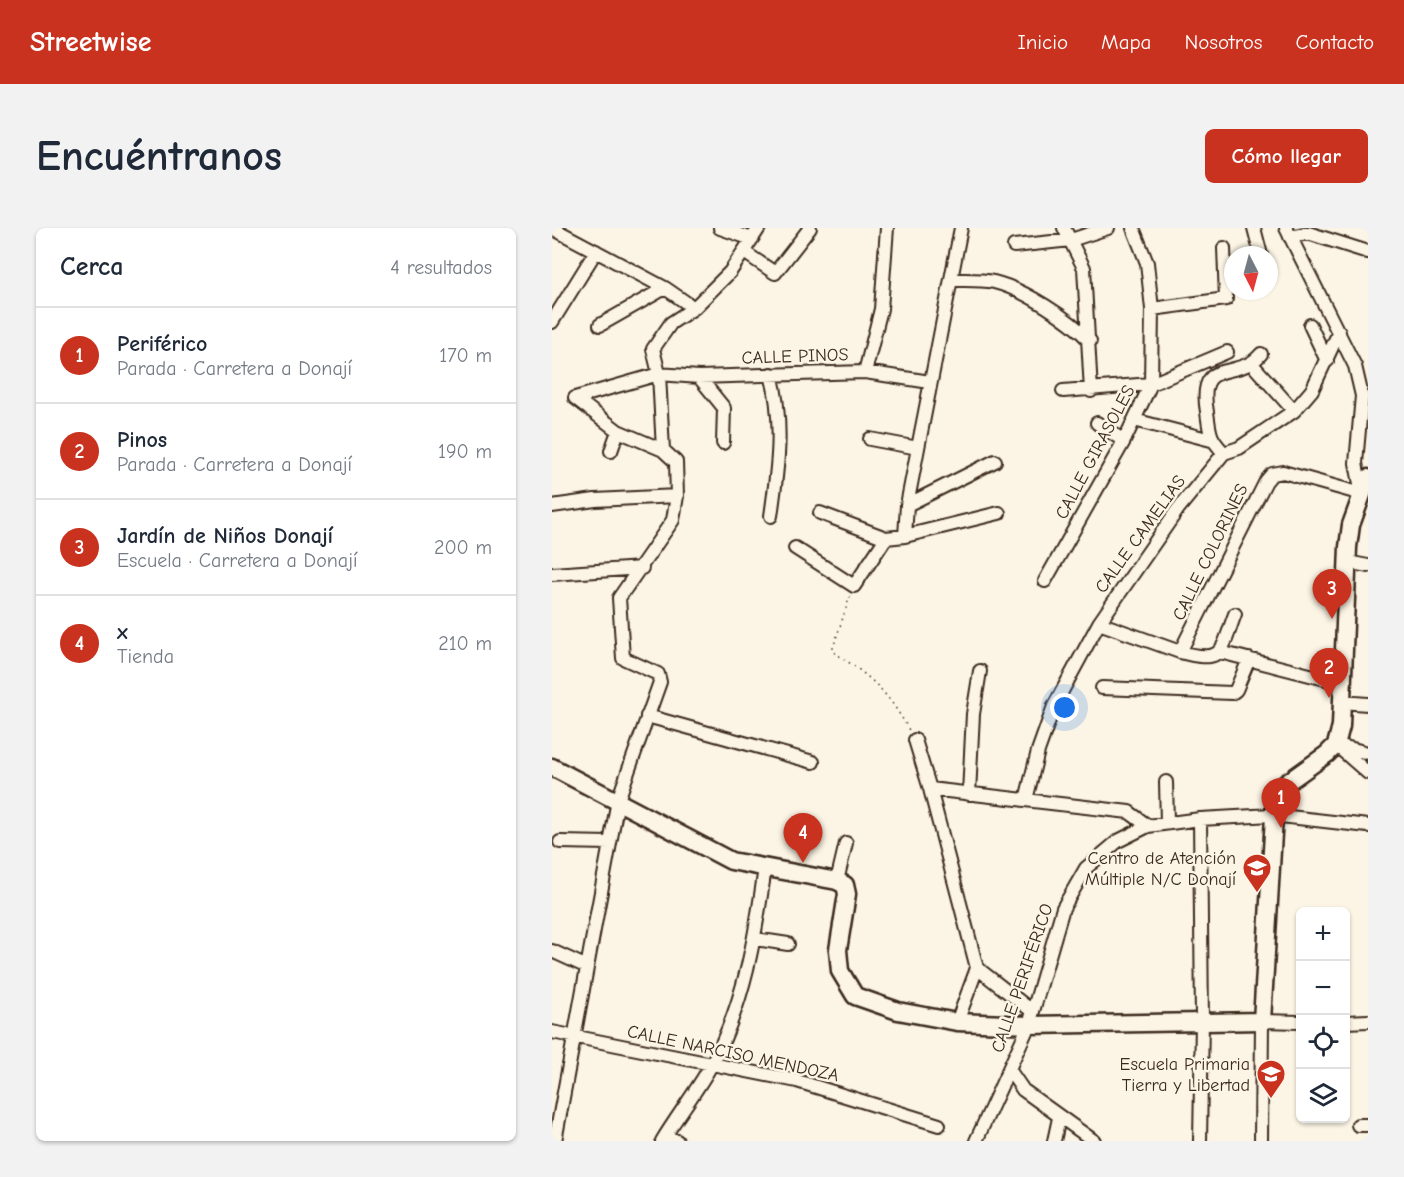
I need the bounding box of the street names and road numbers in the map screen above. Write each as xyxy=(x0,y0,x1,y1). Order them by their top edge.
street label: CALLE PINOS xyxy=(741,344,849,369)
street label: CALLE GIRASOLES xyxy=(1051,382,1140,523)
street label: CALLE CAMELIAS xyxy=(1091,471,1190,597)
street label: CALLE COLORINES xyxy=(1168,480,1253,624)
street label: CALLE PERIFÉRICO xyxy=(986,901,1058,1055)
street label: CALLE NARCISO MENDOZA xyxy=(625,1021,841,1086)

